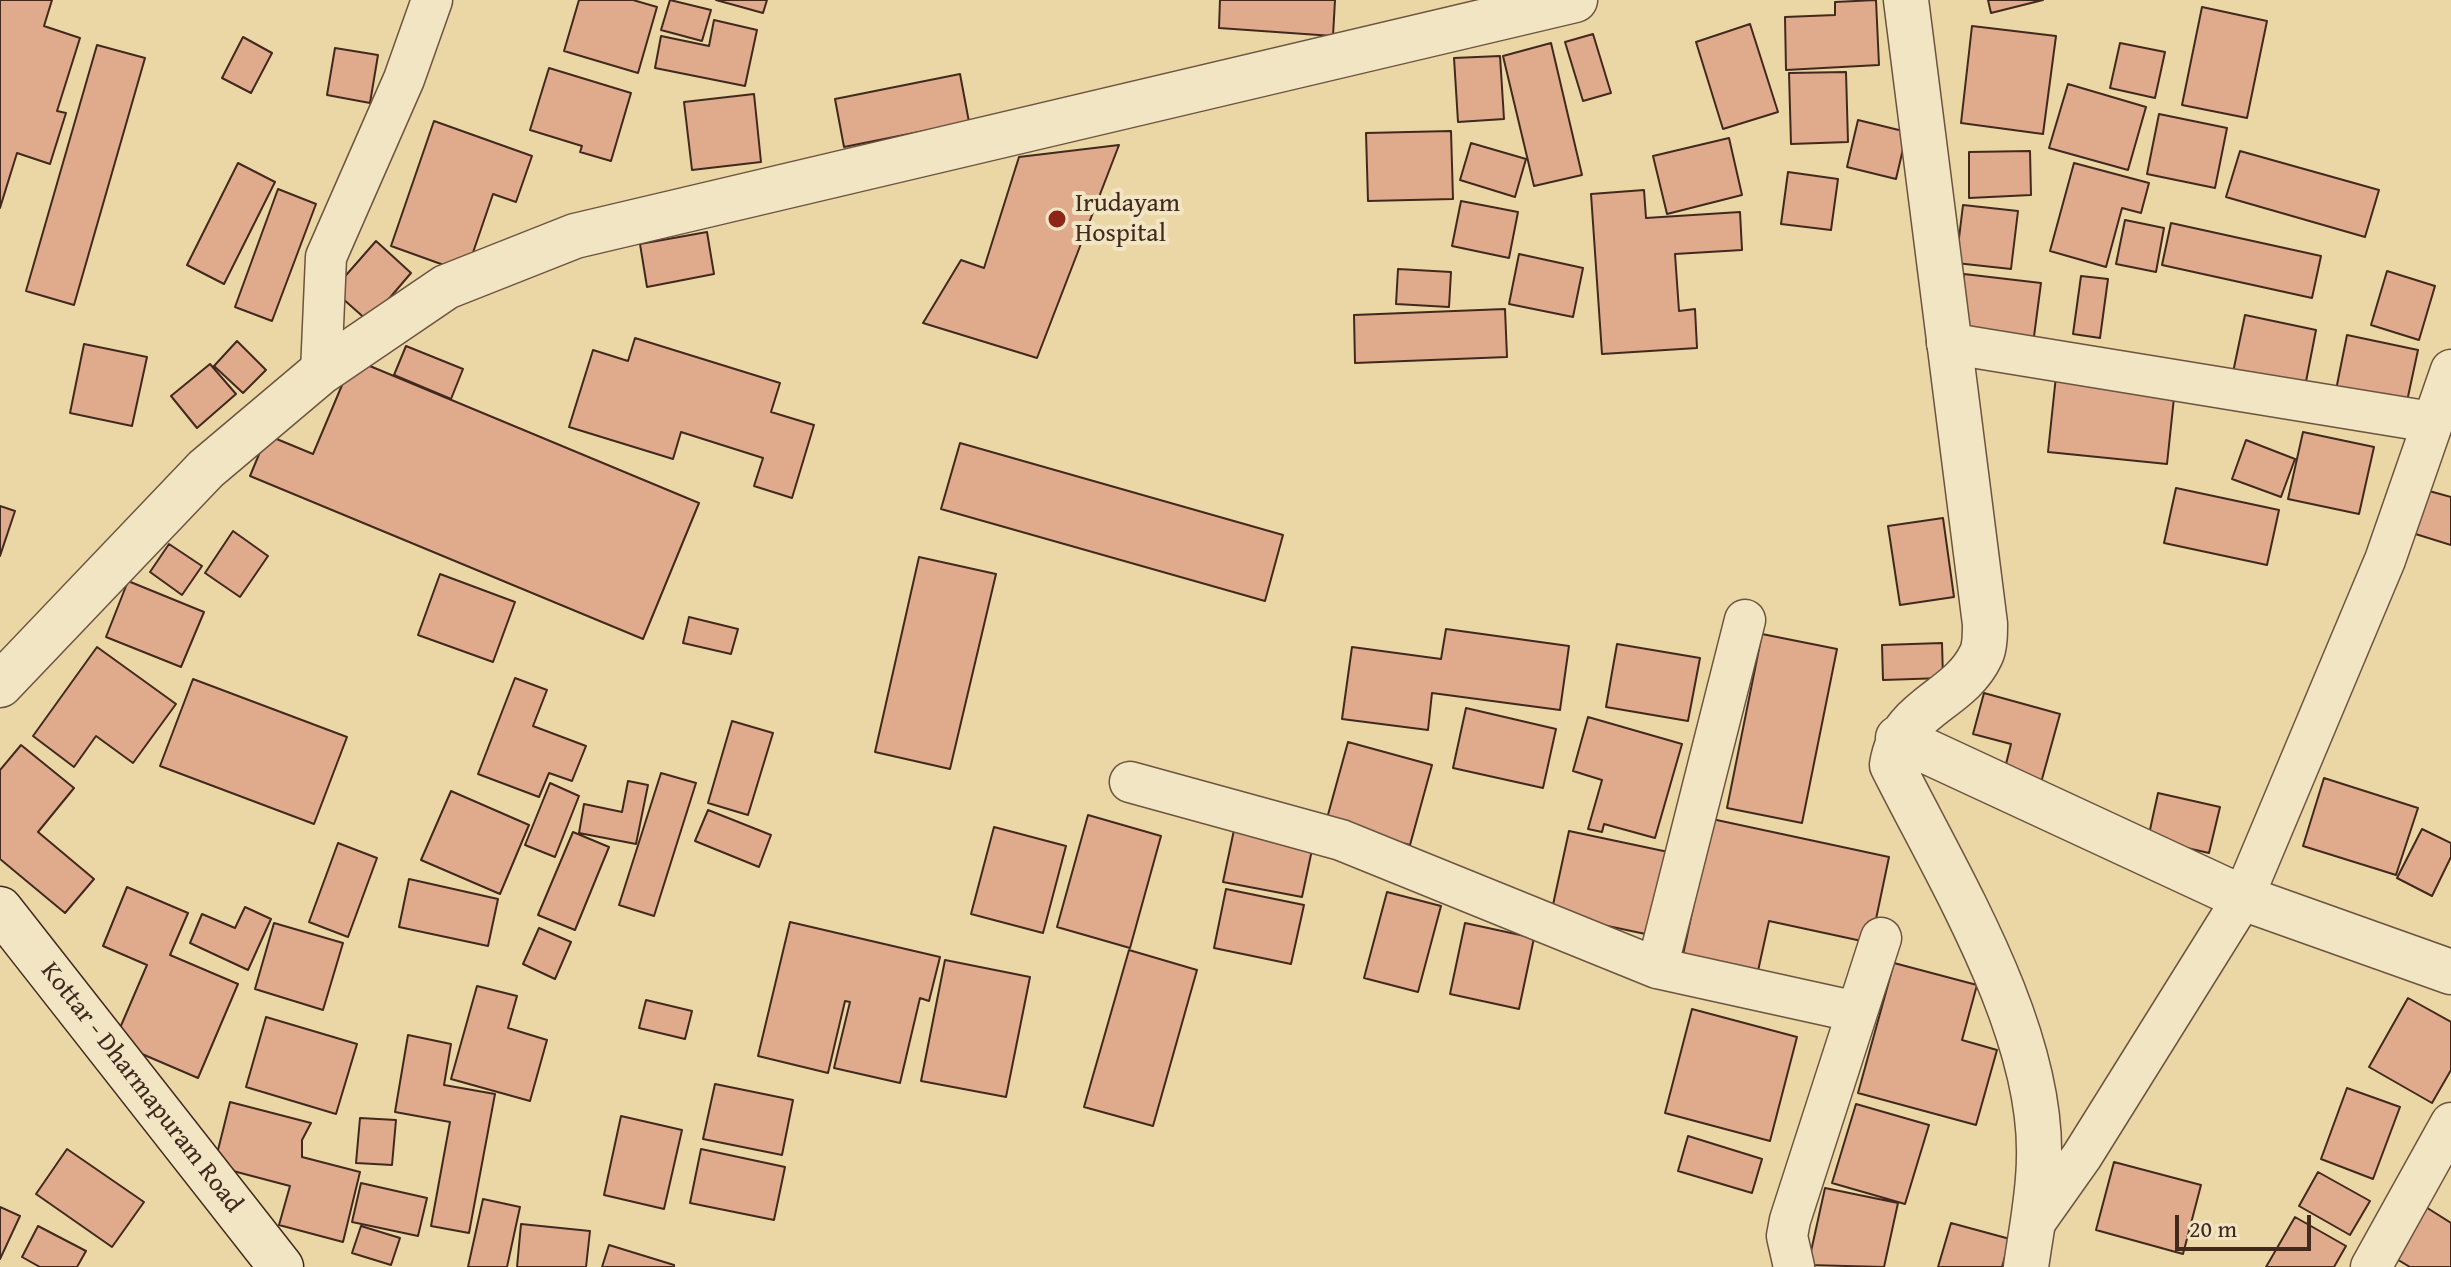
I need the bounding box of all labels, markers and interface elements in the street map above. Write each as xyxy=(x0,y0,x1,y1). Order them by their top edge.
place label: Irudayam Hospital xyxy=(1075,188,1180,250)
marker: Irudayam Hospital xyxy=(1046,208,1068,230)
street label: Kottar - Dharmapuram Road xyxy=(33,956,249,1220)
scale bar xyxy=(2179,1199,2315,1249)
text: 20 m xyxy=(2189,1211,2237,1246)

